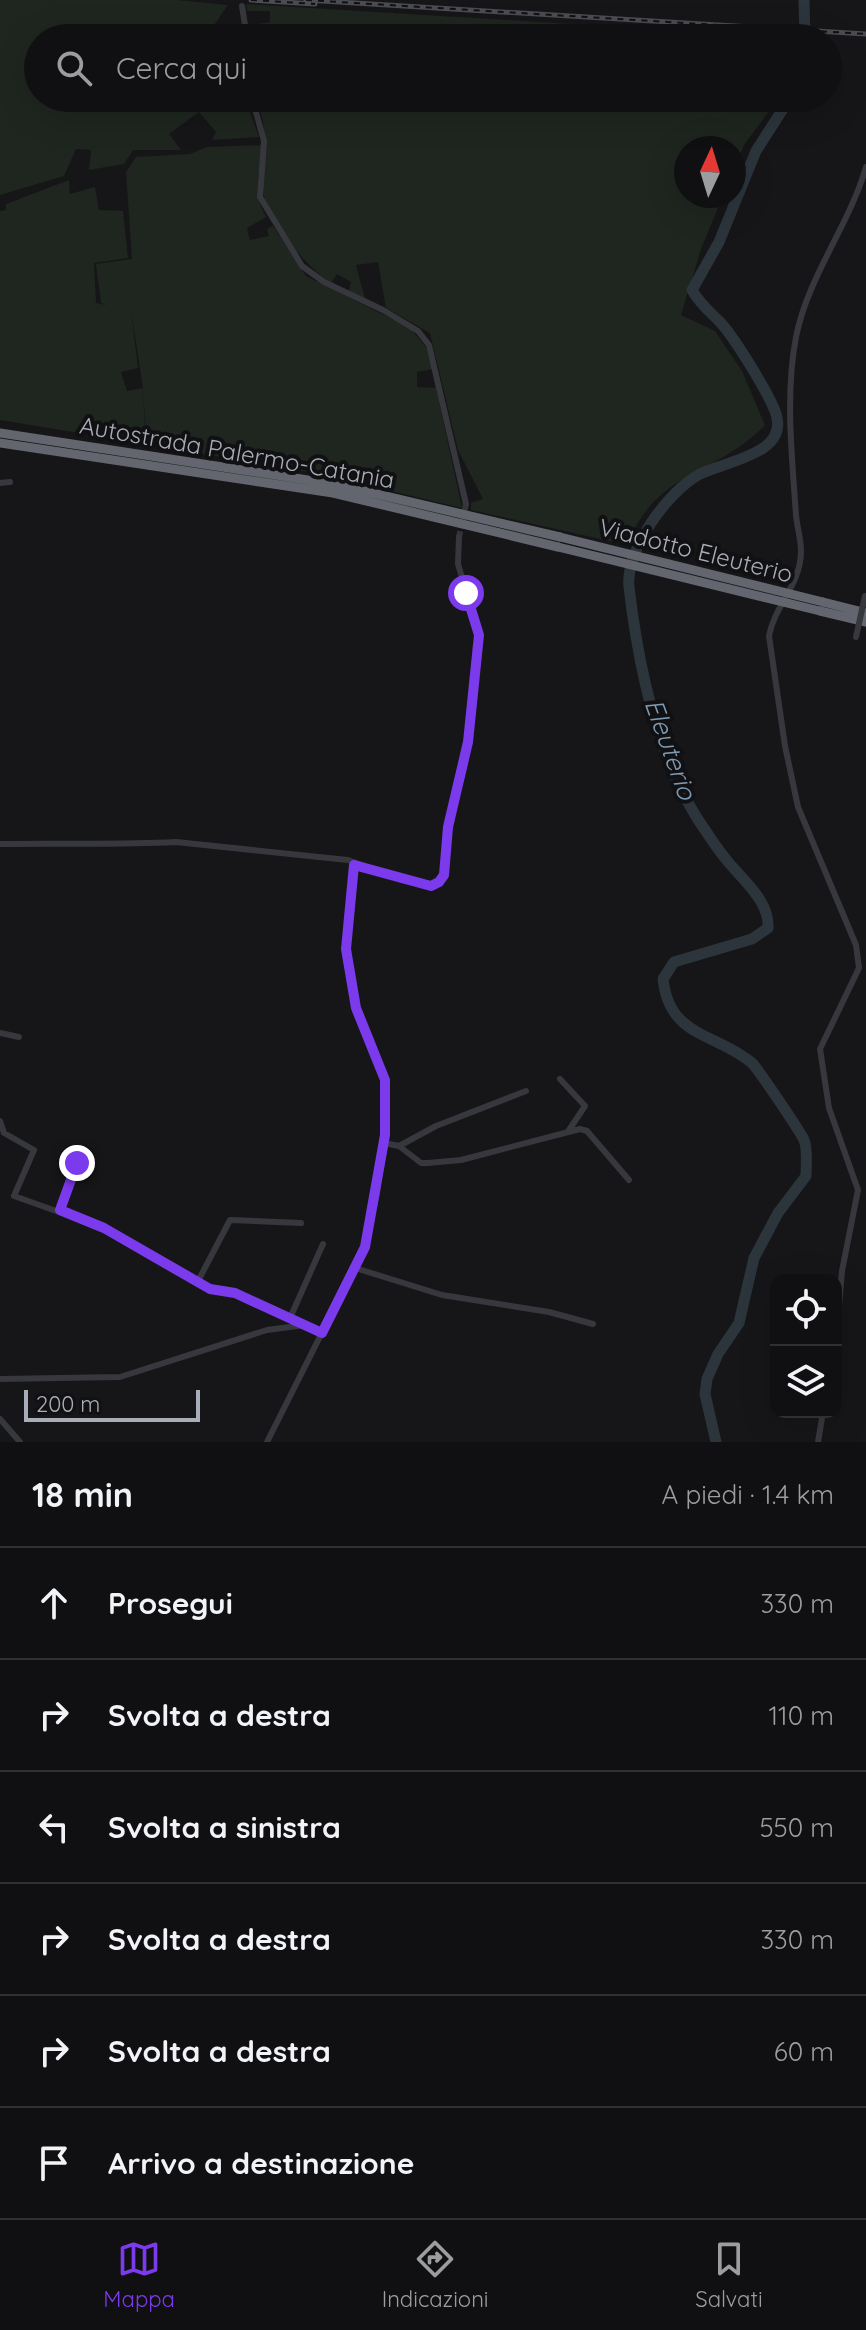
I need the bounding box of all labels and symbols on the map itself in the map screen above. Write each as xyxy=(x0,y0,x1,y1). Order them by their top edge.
north arrow xyxy=(674,136,746,208)
street label: Autostrada Palermo-Catania xyxy=(77,410,397,494)
street label: Viadotto Eleuterio xyxy=(596,511,796,589)
route start xyxy=(448,575,484,611)
water label: Eleuterio xyxy=(638,694,705,805)
route end xyxy=(59,1145,95,1181)
scale bar xyxy=(24,1386,200,1422)

